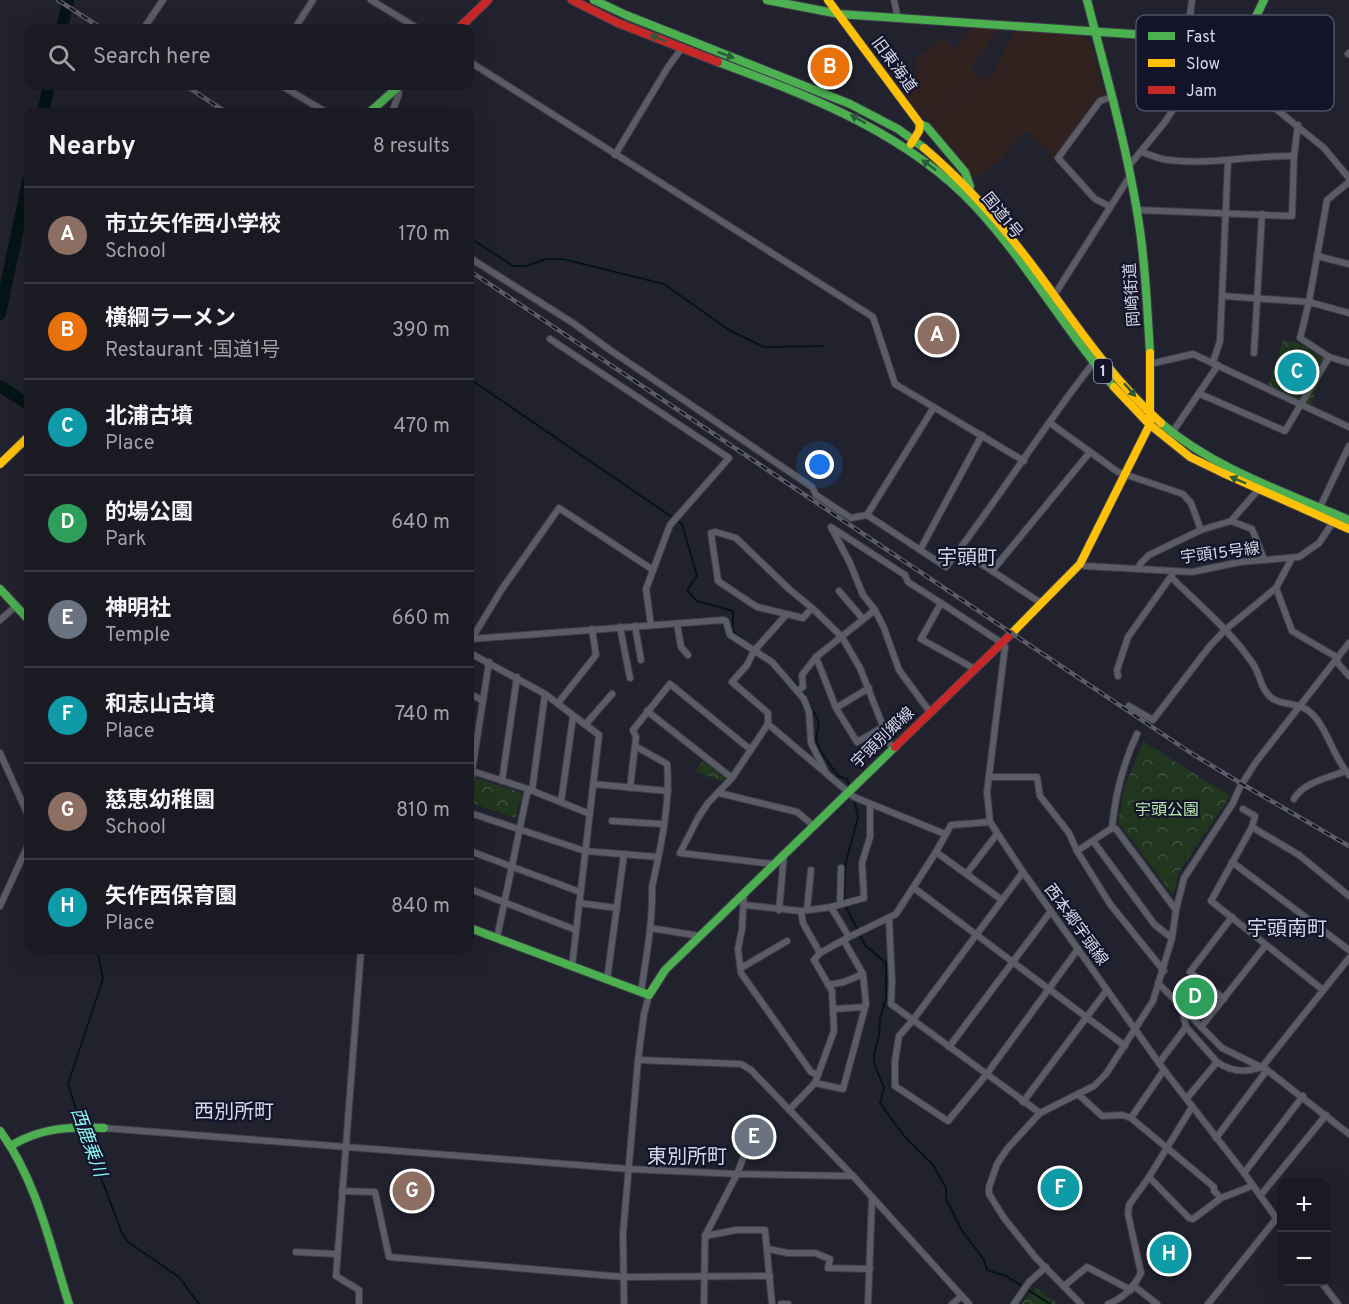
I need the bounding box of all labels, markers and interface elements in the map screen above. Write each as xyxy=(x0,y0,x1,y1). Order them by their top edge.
legend xyxy=(1136,15,1334,111)
search box xyxy=(24,24,474,90)
text: Fast xyxy=(1186,28,1216,48)
one-way arrow xyxy=(648,33,666,43)
street label: 旧東海道 xyxy=(866,33,920,97)
icon: search xyxy=(45,41,78,74)
text: Search here xyxy=(93,44,211,71)
pin: B xyxy=(810,44,850,90)
one-way arrow xyxy=(717,50,735,60)
text: Slow xyxy=(1186,55,1220,75)
text: Jam xyxy=(1186,82,1217,102)
one-way arrow xyxy=(849,114,866,124)
text: Nearby xyxy=(48,131,136,164)
text: 8 results xyxy=(373,134,450,160)
one-way arrow xyxy=(921,158,937,171)
street label: 国道1号 xyxy=(977,189,1026,244)
text: 市立矢作西小学校 xyxy=(105,212,281,239)
text: A xyxy=(60,222,75,248)
text: 170 m xyxy=(398,222,450,248)
text: School xyxy=(105,239,166,265)
street label: 岡崎街道 xyxy=(1121,262,1145,327)
text: 横綱ラーメン xyxy=(105,306,236,333)
pin: A xyxy=(918,312,956,358)
text: B xyxy=(61,318,74,344)
text: 390 m xyxy=(392,318,450,344)
text: Restaurant · 国道1号 xyxy=(105,338,280,364)
pin: C xyxy=(1278,350,1316,394)
road number: 1 xyxy=(1094,359,1112,383)
one-way arrow xyxy=(1123,382,1136,397)
text: 北浦古墳 xyxy=(105,404,193,431)
text: C xyxy=(61,414,74,440)
text: 470 m xyxy=(393,414,450,440)
text: Place xyxy=(105,431,155,457)
your location xyxy=(805,450,834,479)
one-way arrow xyxy=(1228,475,1246,485)
text: 的場公園 xyxy=(105,500,193,527)
text: D xyxy=(60,510,75,536)
text: 640 m xyxy=(391,510,450,536)
text: Park xyxy=(105,527,146,553)
street label: 宇頭15号線 xyxy=(1179,539,1261,569)
district label: 宇頭町 xyxy=(937,546,997,572)
text: 神明社 xyxy=(105,596,171,623)
text: E xyxy=(61,606,74,632)
text: 660 m xyxy=(392,606,450,632)
text: Temple xyxy=(105,623,170,649)
text: 和志山古墳 xyxy=(105,692,215,719)
text: F xyxy=(62,702,73,728)
text: 740 m xyxy=(395,702,450,728)
street label: 宇頭別郷線 xyxy=(848,703,919,773)
text: Place xyxy=(105,719,155,745)
text: 慈恵幼稚園 xyxy=(105,788,215,815)
text: G xyxy=(61,798,74,824)
text: 810 m xyxy=(396,798,450,824)
park label: 宇頭公園 xyxy=(1135,801,1199,821)
text: School xyxy=(105,815,166,841)
street label: 西本郷宇頭線 xyxy=(1039,880,1112,970)
text: 矢作西保育園 xyxy=(105,884,237,911)
text: H xyxy=(60,894,75,920)
text: 840 m xyxy=(391,894,450,920)
text: Place xyxy=(105,911,155,937)
district label: 宇頭南町 xyxy=(1247,917,1327,943)
pin: D xyxy=(1176,974,1214,1020)
district label: 西別所町 xyxy=(194,1100,274,1126)
water label: 西鹿乗川 xyxy=(64,1105,111,1182)
pin: E xyxy=(734,1114,774,1160)
district label: 東別所町 xyxy=(647,1145,727,1171)
pin: F xyxy=(1040,1166,1080,1210)
pin: G xyxy=(392,1168,432,1214)
map controls xyxy=(1277,1178,1331,1286)
button: + xyxy=(1277,1178,1331,1232)
pin: H xyxy=(1150,1232,1188,1276)
button: − xyxy=(1277,1232,1331,1286)

